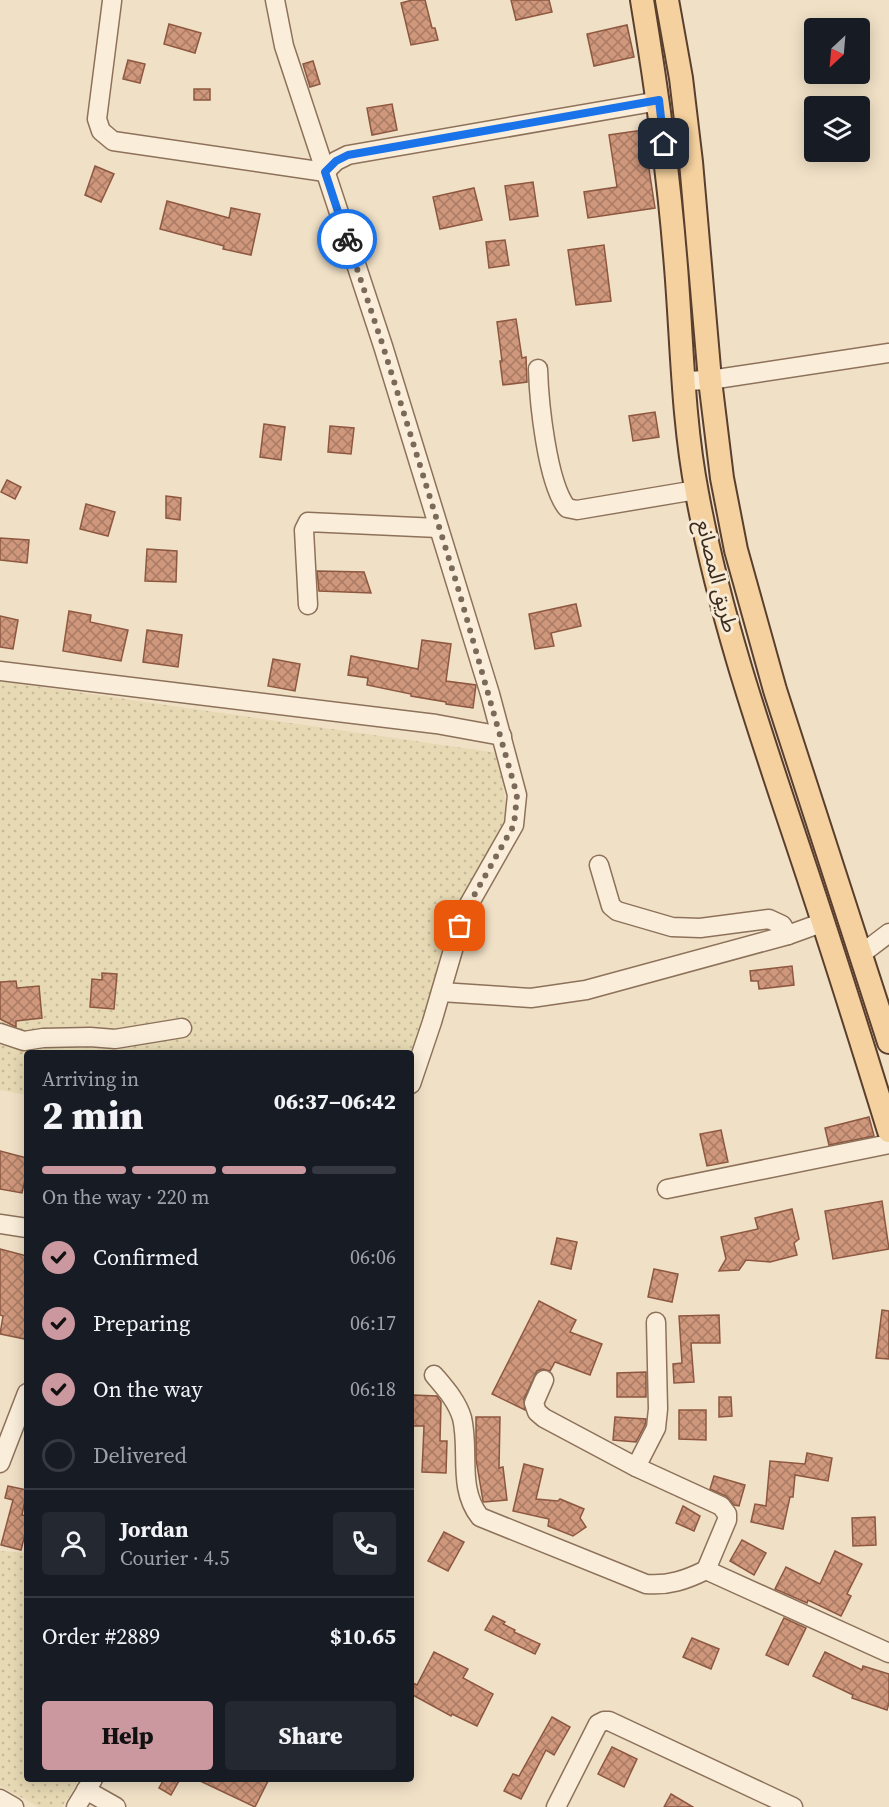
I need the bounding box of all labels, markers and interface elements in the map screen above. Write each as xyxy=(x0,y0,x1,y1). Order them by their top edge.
north arrow xyxy=(804,18,870,84)
map controls xyxy=(804,18,870,162)
button: layers xyxy=(804,96,870,162)
pin xyxy=(638,118,689,169)
icon: home xyxy=(647,127,680,160)
courier xyxy=(317,209,377,269)
icon: bike xyxy=(331,223,364,256)
street label: طريق المصانع xyxy=(688,516,746,636)
pin xyxy=(434,900,485,951)
icon: bag xyxy=(443,909,476,942)
text: Arriving in xyxy=(42,1065,139,1093)
text: 06:37–06:42 xyxy=(274,1086,396,1116)
text: 2 min xyxy=(42,1089,144,1142)
text: On the way · 220 m xyxy=(42,1183,209,1211)
icon: check xyxy=(42,1241,75,1274)
text: Confirmed xyxy=(93,1242,198,1272)
text: 06:06 xyxy=(350,1243,396,1271)
icon: check xyxy=(42,1307,75,1340)
text: Preparing xyxy=(93,1308,190,1338)
text: 06:17 xyxy=(350,1309,396,1337)
icon: check xyxy=(42,1373,75,1406)
text: On the way xyxy=(93,1374,202,1404)
text: 06:18 xyxy=(350,1375,396,1403)
text: Delivered xyxy=(93,1440,187,1470)
button: person xyxy=(42,1512,105,1575)
button: phone xyxy=(333,1512,396,1575)
text: Jordan xyxy=(120,1514,188,1544)
text: Courier · 4.5 xyxy=(120,1544,229,1572)
text: Order #2889 xyxy=(42,1621,160,1651)
text: $10.65 xyxy=(330,1621,396,1651)
button: Help xyxy=(42,1701,213,1770)
button: Share xyxy=(225,1701,396,1770)

